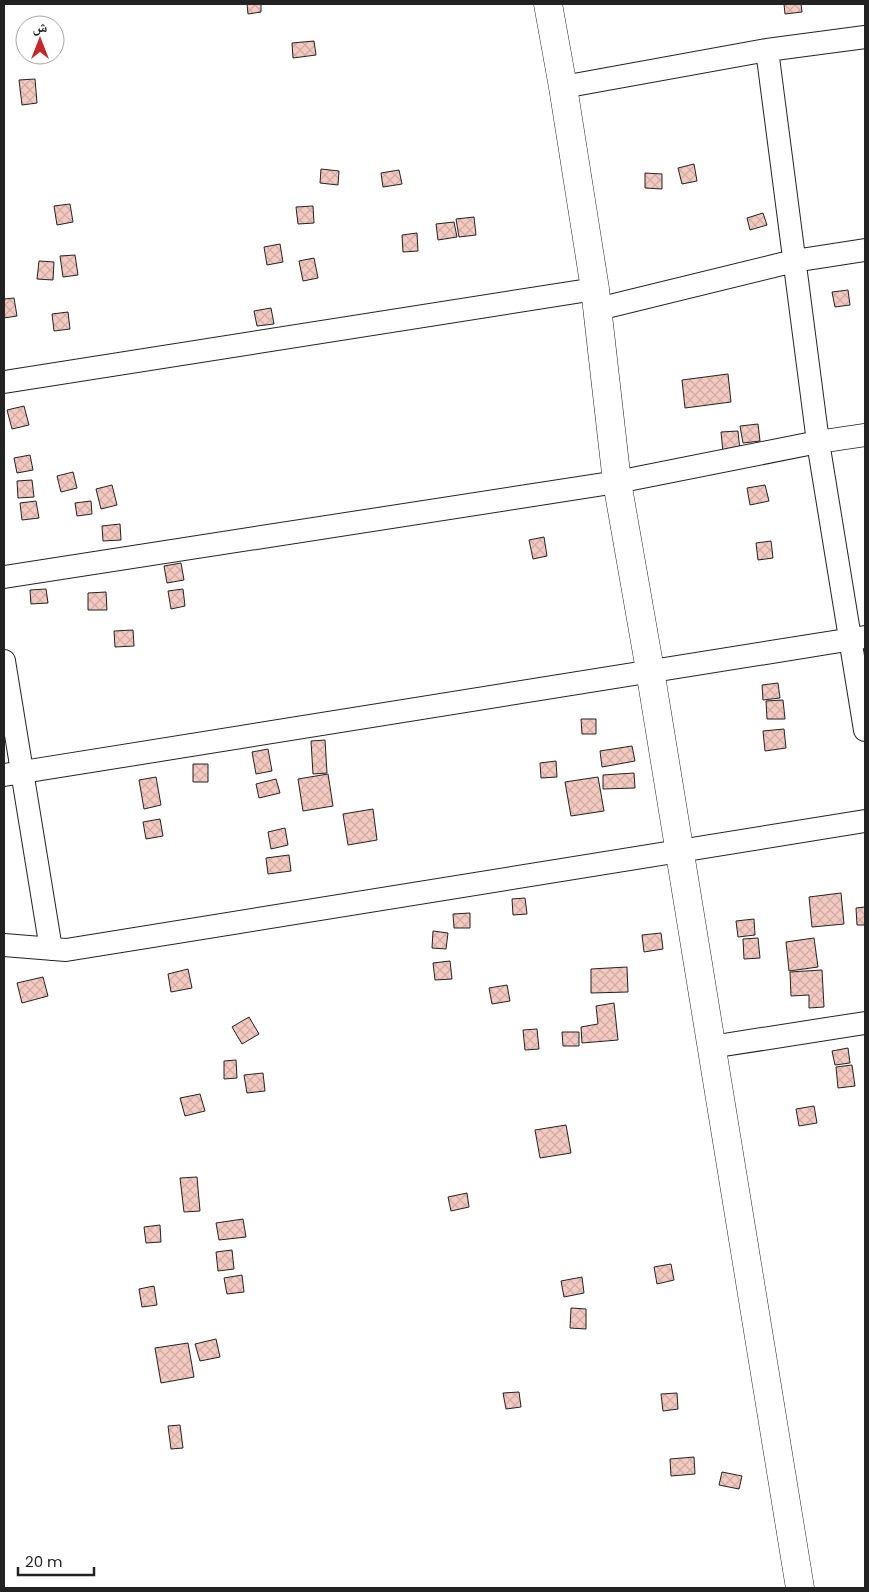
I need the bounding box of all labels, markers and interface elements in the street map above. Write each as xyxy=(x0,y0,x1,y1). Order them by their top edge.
north arrow xyxy=(15,15,65,65)
text: ش xyxy=(33,17,48,37)
scale bar xyxy=(18,1544,94,1576)
text: 20 m xyxy=(25,1551,63,1572)

